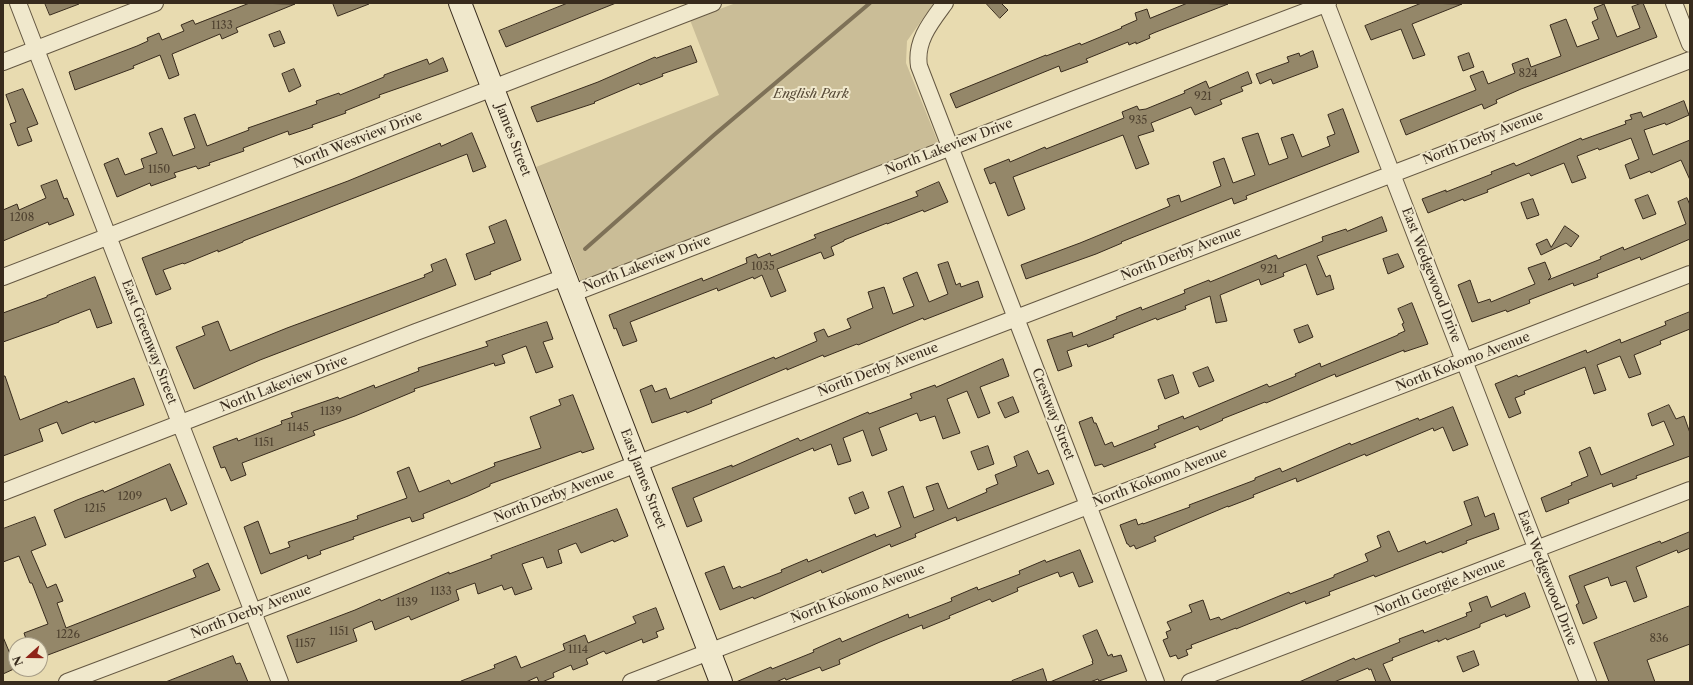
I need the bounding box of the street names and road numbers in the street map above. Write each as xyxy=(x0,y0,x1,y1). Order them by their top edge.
street label: James Street xyxy=(492,101,534,179)
street label: North Westview Drive xyxy=(291,108,425,172)
street label: North Derby Avenue xyxy=(1421,108,1545,168)
street label: North Lakeview Drive xyxy=(883,115,1015,179)
street label: East Wedgewood Drive xyxy=(1398,205,1464,345)
street label: North Derby Avenue xyxy=(1119,224,1243,284)
street label: North Lakeview Drive xyxy=(581,232,713,296)
street label: East Greenway Street xyxy=(118,278,180,406)
street label: North Kokomo Avenue xyxy=(1394,329,1532,395)
street label: North Derby Avenue xyxy=(816,340,940,400)
street label: North Lakeview Drive xyxy=(218,352,350,416)
street label: Crestway Street xyxy=(1028,366,1078,462)
street label: East James Street xyxy=(617,427,669,531)
street label: North Kokomo Avenue xyxy=(1091,445,1229,511)
street label: North Derby Avenue xyxy=(492,466,616,526)
street label: East Wedgewood Drive xyxy=(1514,508,1580,648)
street label: North Georgie Avenue xyxy=(1372,555,1508,619)
street label: North Kokomo Avenue xyxy=(789,561,927,627)
street label: North Derby Avenue xyxy=(189,582,313,642)

